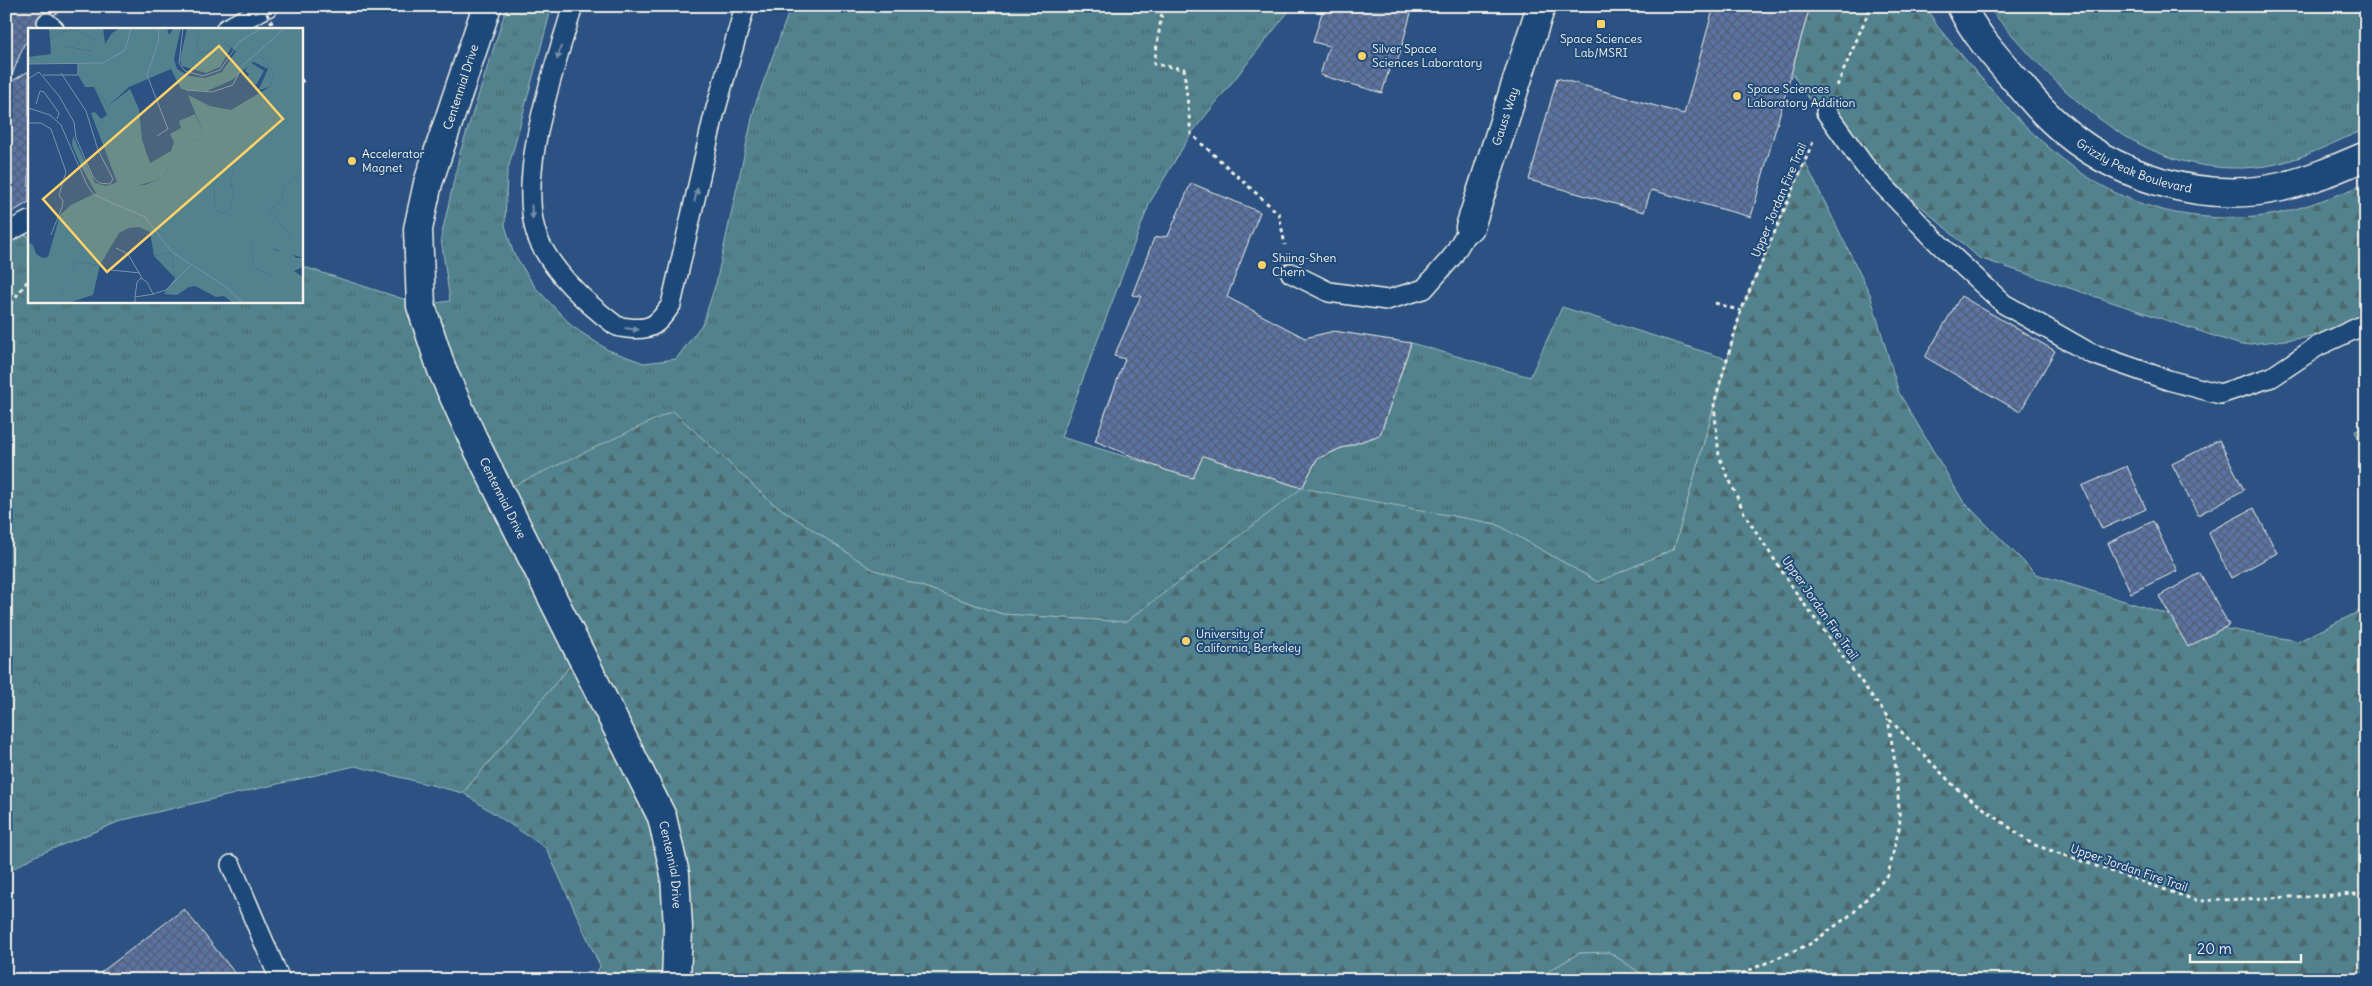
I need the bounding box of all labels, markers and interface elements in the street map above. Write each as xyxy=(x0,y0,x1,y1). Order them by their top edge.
marker: Space Sciences Lab/MSRI xyxy=(1595,18,1607,30)
inset map xyxy=(28,28,302,302)
place label: Space Sciences Lab/MSRI xyxy=(1560,31,1642,60)
place label: Silver Space Sciences Laboratory xyxy=(1372,41,1482,70)
street label: Centennial Drive xyxy=(440,42,481,131)
one-way arrow xyxy=(554,46,562,61)
marker: Silver Space Sciences Laboratory xyxy=(1356,50,1368,62)
place label: Space Sciences Laboratory Addition xyxy=(1747,81,1856,110)
street label: Gauss Way xyxy=(1489,85,1521,147)
marker: Space Sciences Laboratory Addition xyxy=(1731,90,1743,102)
street label: Grizzly Peak Boulevard xyxy=(2074,135,2193,196)
street label: Upper Jordan Fire Trail xyxy=(1748,140,1809,259)
place label: Accelerator Magnet xyxy=(362,146,425,175)
marker: Accelerator Magnet xyxy=(346,155,358,167)
one-way arrow xyxy=(692,187,700,202)
one-way arrow xyxy=(529,204,537,220)
place label: Shiing-Shen Chern xyxy=(1272,250,1336,279)
marker: Shiing-Shen Chern xyxy=(1256,259,1268,271)
one-way arrow xyxy=(625,325,641,333)
street label: Centennial Drive xyxy=(477,455,530,541)
street label: Upper Jordan Fire Trail xyxy=(1779,553,1862,662)
place label: University of California, Berkeley xyxy=(1196,626,1301,655)
marker: University of California, Berkeley xyxy=(1180,635,1192,647)
street label: Centennial Drive xyxy=(656,819,685,909)
street label: Upper Jordan Fire Trail xyxy=(2069,840,2190,895)
scale bar xyxy=(2190,931,2301,963)
text: 20 m xyxy=(2197,939,2232,958)

